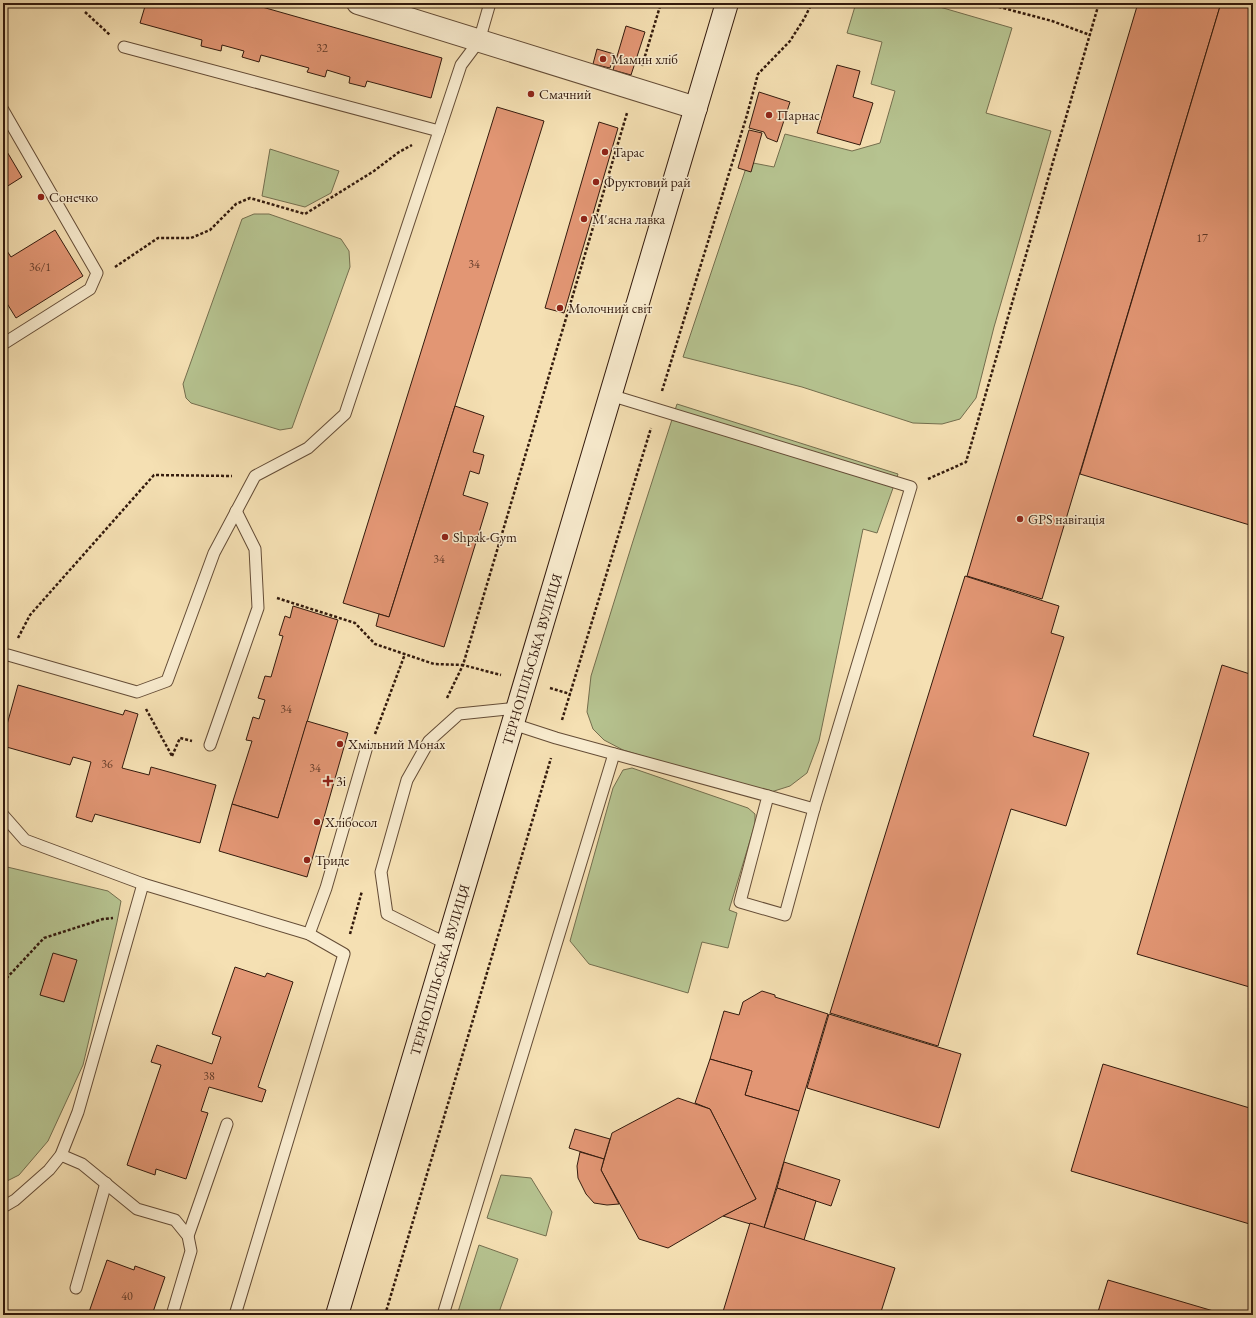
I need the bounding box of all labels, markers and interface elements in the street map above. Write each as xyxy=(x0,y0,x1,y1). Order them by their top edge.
house number: 32 xyxy=(316,40,328,56)
place label: Мамин хліб xyxy=(611,50,678,68)
marker: Мамин хліб xyxy=(598,54,608,64)
place label: Смачний xyxy=(539,85,592,103)
marker: Смачний xyxy=(526,89,536,99)
place label: Парнас xyxy=(777,106,820,124)
marker: Парнас xyxy=(764,110,774,120)
place label: Тарас xyxy=(613,143,645,161)
marker: Тарас xyxy=(600,147,610,157)
place label: Фруктовий рай xyxy=(604,173,691,191)
marker: Фруктовий рай xyxy=(591,177,601,187)
place label: Сонечко xyxy=(49,188,98,206)
marker: Сонечко xyxy=(36,192,46,202)
place label: М'ясна лавка xyxy=(592,210,666,228)
marker: М'ясна лавка xyxy=(579,214,589,224)
house number: 17 xyxy=(1196,230,1208,246)
house number: 34 xyxy=(468,256,480,272)
house number: 36/1 xyxy=(29,259,51,275)
place label: Молочний світ xyxy=(568,299,653,317)
marker: Молочний світ xyxy=(555,303,565,313)
place label: GPS навігація xyxy=(1028,510,1105,528)
marker: GPS навігація xyxy=(1015,514,1025,524)
place label: Shpak-Gym xyxy=(453,528,517,546)
marker: Shpak-Gym xyxy=(440,532,450,542)
house number: 34 xyxy=(433,551,445,567)
street label: ТЕРНОПІЛЬСЬКА ВУЛИЦЯ xyxy=(498,571,566,747)
house number: 34 xyxy=(280,701,292,717)
place label: Хмільний Монах xyxy=(347,735,445,753)
marker: Хмільний Монах xyxy=(335,739,345,749)
house number: 36 xyxy=(101,756,113,772)
house number: 34 xyxy=(309,760,321,776)
place label: 3і xyxy=(336,772,347,790)
marker: 3і xyxy=(323,776,333,786)
place label: Хлібосол xyxy=(324,813,378,831)
marker: Хлібосол xyxy=(312,817,322,827)
place label: Триде xyxy=(315,851,350,869)
marker: Триде xyxy=(302,855,312,865)
street label: ТЕРНОПІЛЬСЬКА ВУЛИЦЯ xyxy=(406,881,474,1058)
house number: 38 xyxy=(203,1068,215,1084)
house number: 40 xyxy=(121,1288,133,1304)

